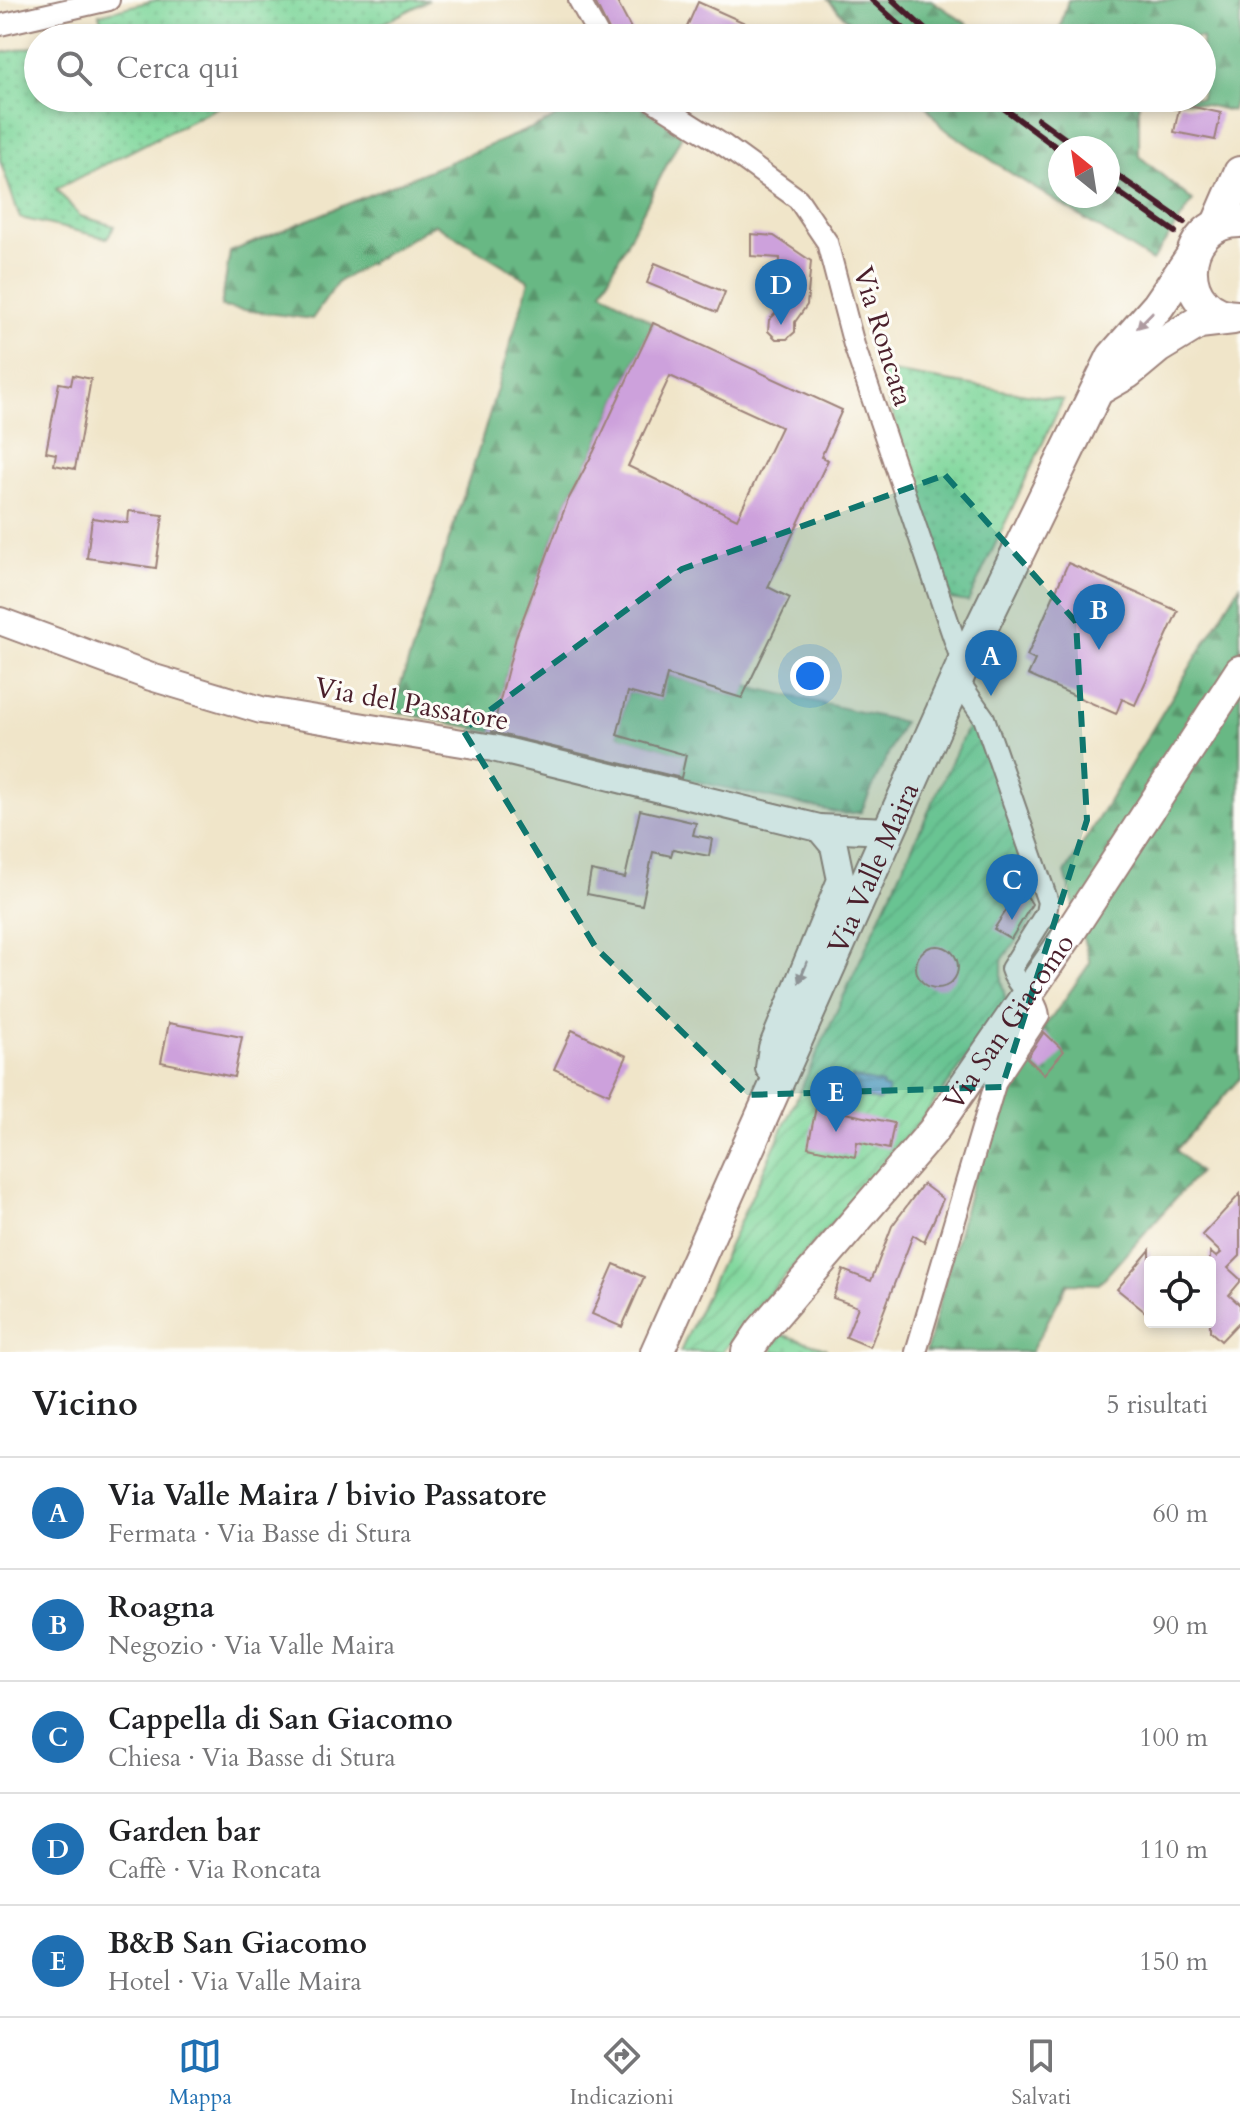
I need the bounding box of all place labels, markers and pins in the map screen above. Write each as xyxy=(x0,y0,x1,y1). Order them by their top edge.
pin: D xyxy=(755,259,807,325)
pin: B xyxy=(1073,584,1125,650)
pin: A xyxy=(965,630,1017,696)
pin: C xyxy=(986,854,1038,920)
pin: E xyxy=(810,1066,862,1132)

